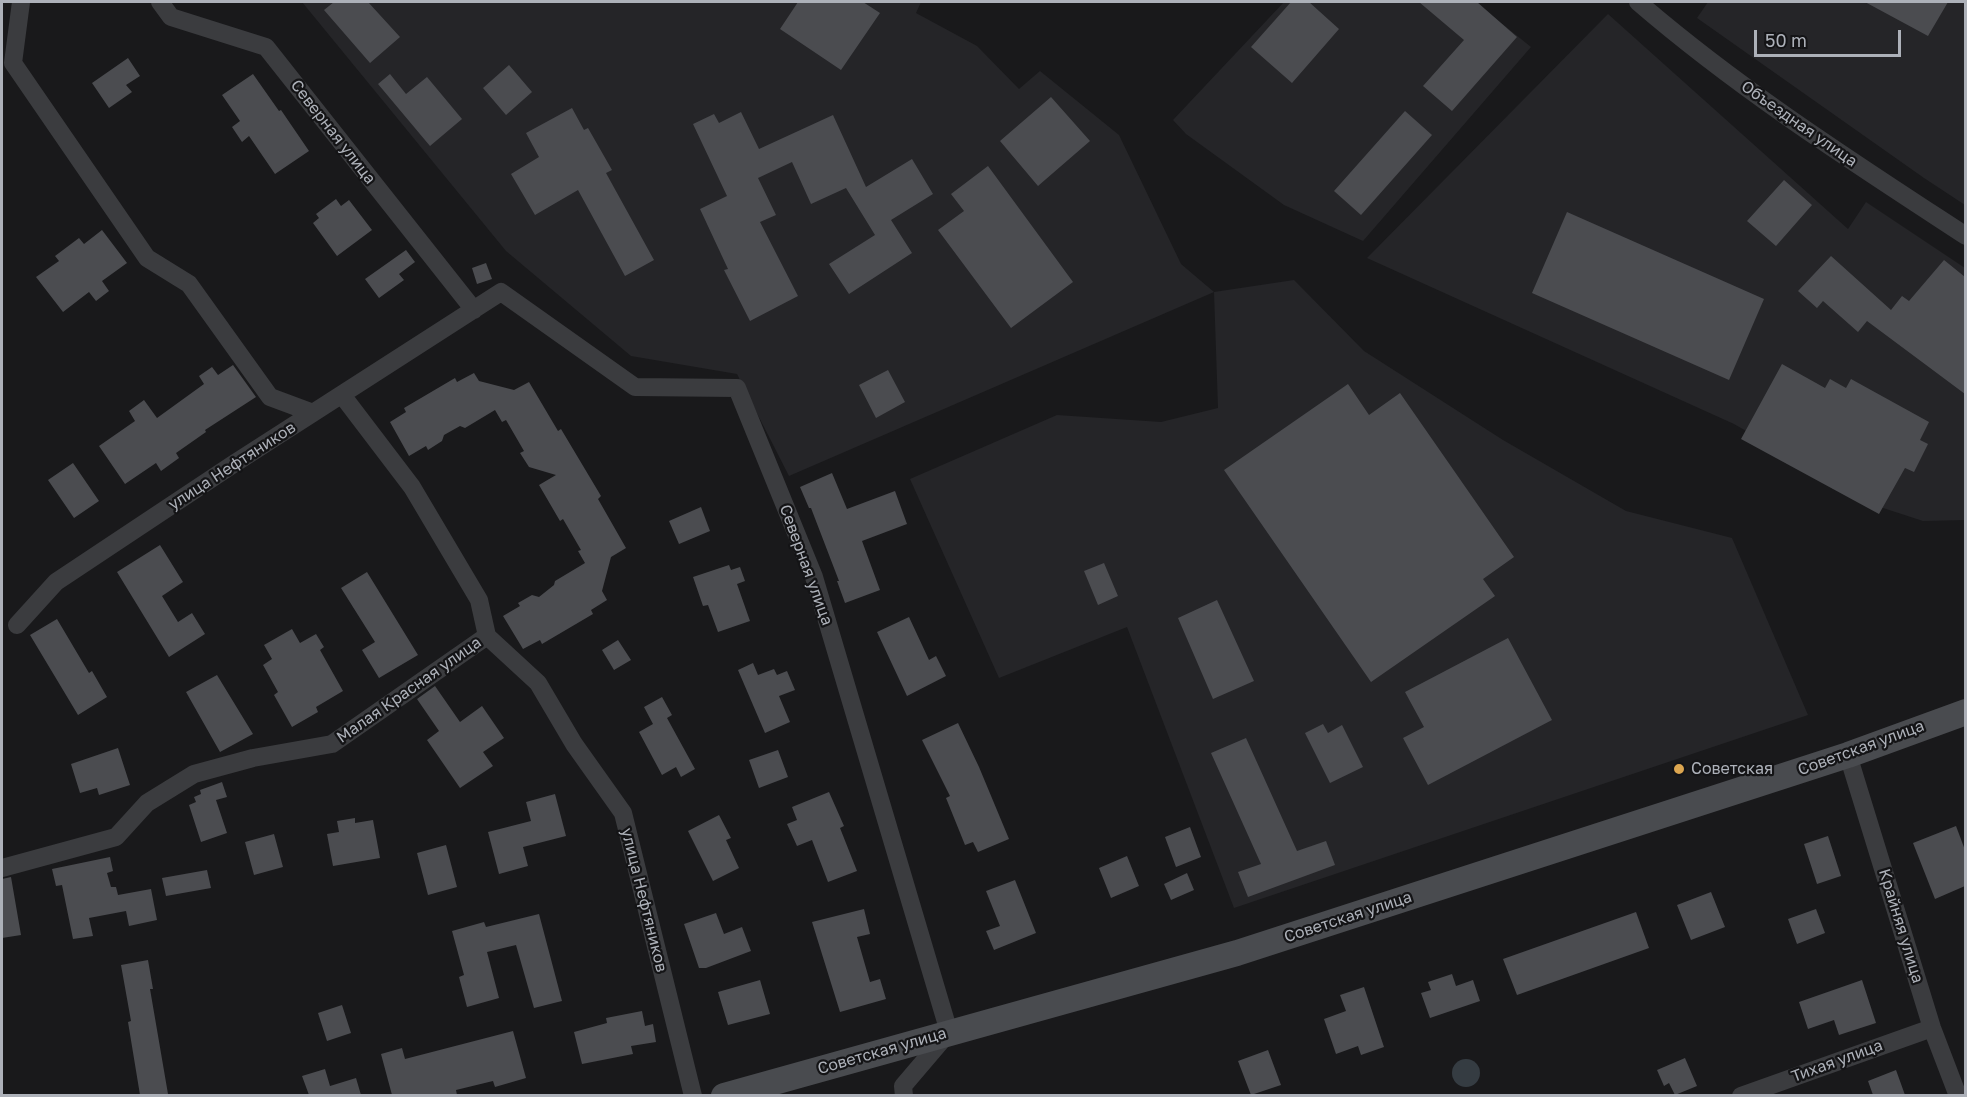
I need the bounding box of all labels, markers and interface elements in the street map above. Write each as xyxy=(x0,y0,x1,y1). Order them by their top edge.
scale bar xyxy=(1757,18,1904,56)
text: 50 m xyxy=(1765,29,1807,51)
street label: Северная улица xyxy=(286,76,380,188)
street label: Объездная улица xyxy=(1737,77,1861,171)
street label: улица Нефтяников xyxy=(165,418,299,514)
street label: Северная улица xyxy=(775,502,837,628)
street label: Малая Красная улица xyxy=(333,633,485,747)
street label: Советская улица xyxy=(1795,716,1927,780)
place label: Советская xyxy=(1691,759,1773,779)
marker: Советская xyxy=(1672,762,1686,776)
street label: улица Нефтяников xyxy=(617,826,671,974)
street label: Крайняя улица xyxy=(1874,866,1928,986)
street label: Советская улица xyxy=(1282,887,1414,947)
street label: Советская улица xyxy=(815,1023,949,1079)
street label: Тихая улица xyxy=(1789,1036,1885,1086)

